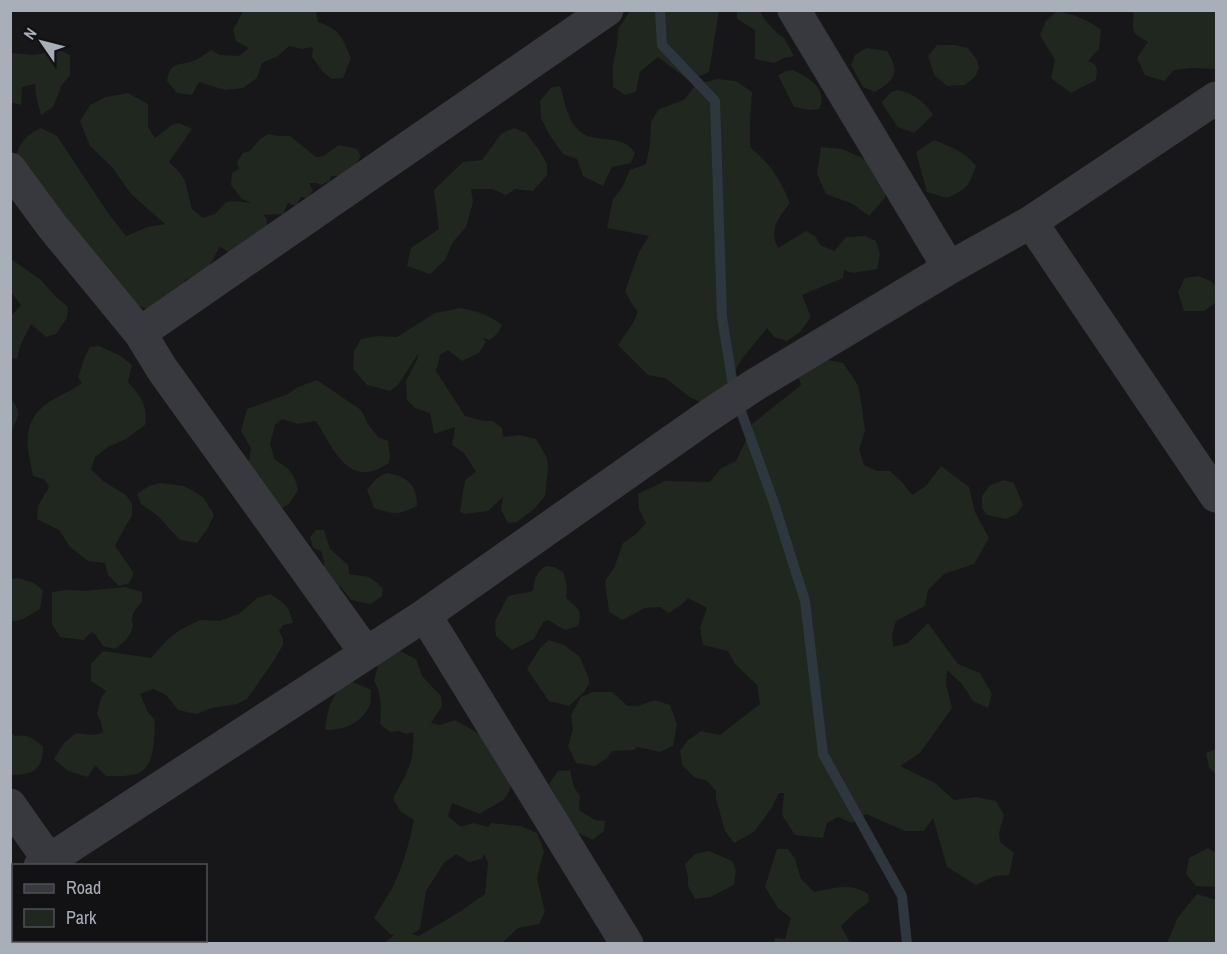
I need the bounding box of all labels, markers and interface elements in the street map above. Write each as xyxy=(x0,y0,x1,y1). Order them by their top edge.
north arrow xyxy=(12,12,72,72)
text: N xyxy=(18,23,41,44)
legend xyxy=(12,864,207,942)
text: Road xyxy=(66,875,101,900)
text: Park xyxy=(66,905,97,930)

